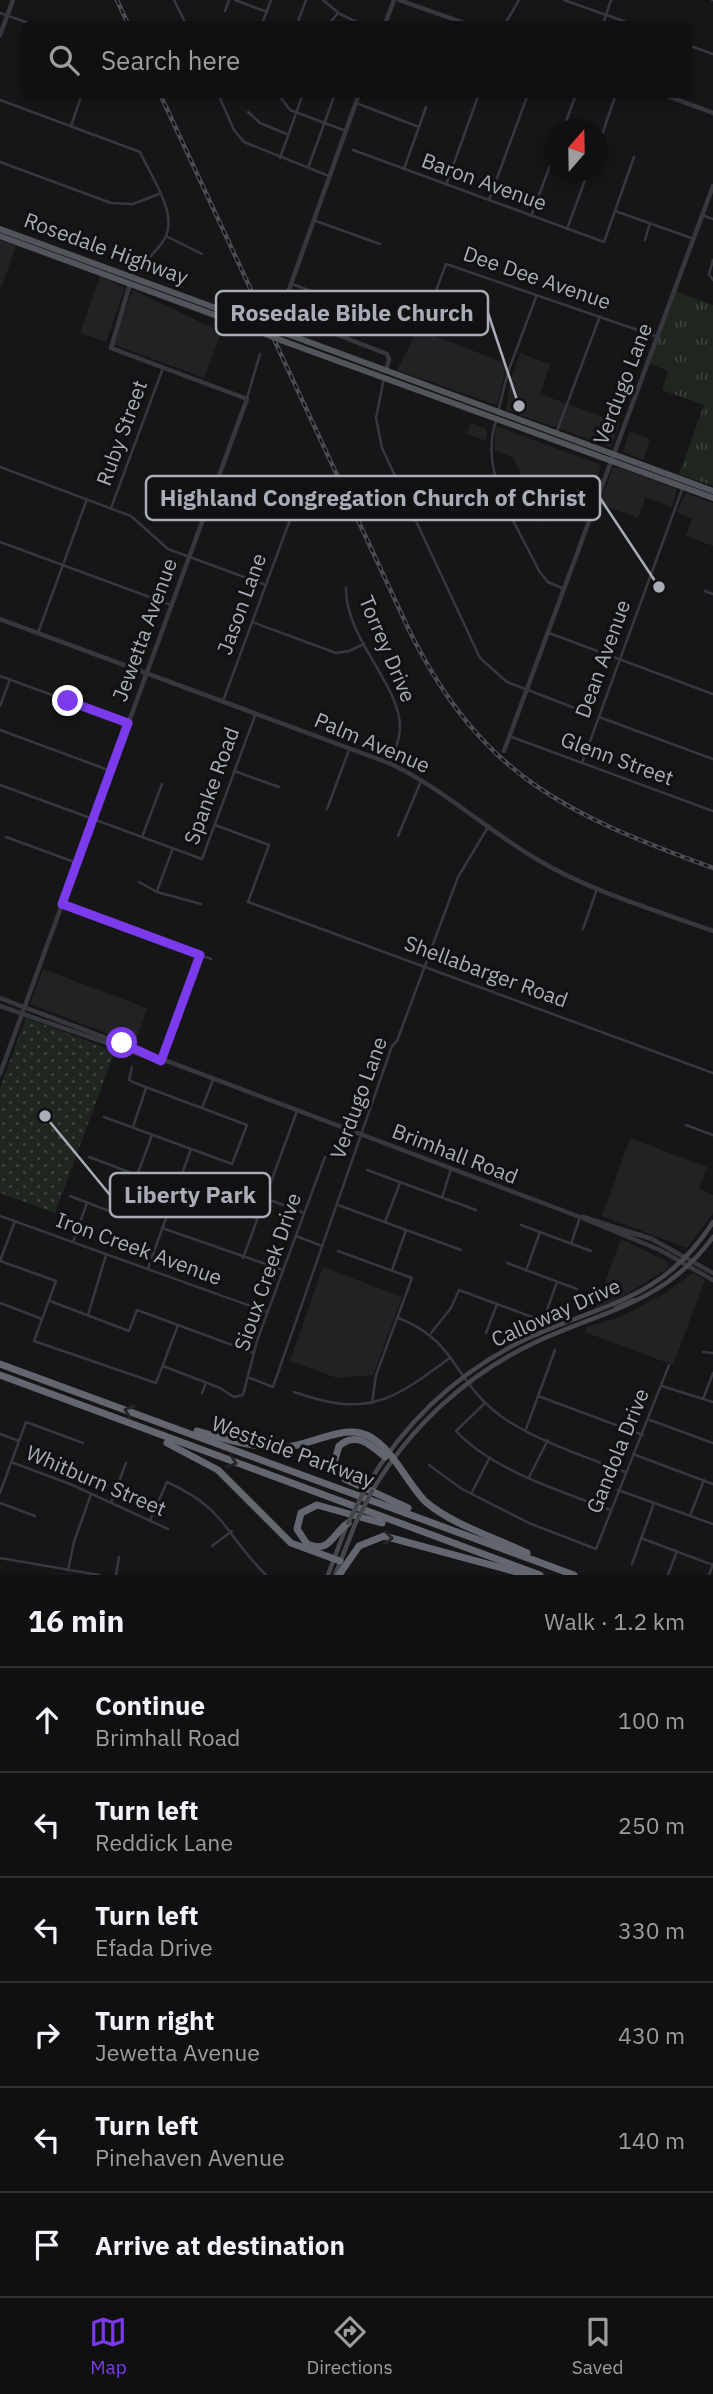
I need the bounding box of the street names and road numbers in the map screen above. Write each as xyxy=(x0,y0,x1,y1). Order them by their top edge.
street label: Baron Avenue xyxy=(418,145,551,217)
street label: Rosedale Highway xyxy=(20,205,193,291)
street label: Dee Dee Avenue xyxy=(460,239,615,315)
street label: Verdugo Lane xyxy=(586,319,658,449)
street label: Ruby Street xyxy=(89,376,153,489)
street label: Jason Lane xyxy=(210,549,272,658)
street label: Jewetta Avenue xyxy=(105,554,183,705)
street label: Torrey Drive xyxy=(353,591,423,706)
street label: Dean Avenue xyxy=(568,596,636,722)
street label: Palm Avenue xyxy=(310,705,434,779)
street label: Spanke Road xyxy=(177,723,245,848)
street label: Glenn Street xyxy=(557,725,678,791)
street label: Shellabarger Road xyxy=(401,928,572,1014)
street label: Verdugo Lane xyxy=(323,1033,393,1163)
street label: Brimhall Road xyxy=(388,1116,522,1190)
street label: Sioux Creek Drive xyxy=(227,1189,307,1354)
street label: Iron Creek Avenue xyxy=(53,1205,226,1291)
street label: Calloway Drive xyxy=(487,1271,625,1353)
street label: Gandola Drive xyxy=(579,1384,655,1517)
street label: Westside Parkway xyxy=(208,1409,379,1494)
street label: Whitburn Street xyxy=(22,1438,171,1522)

